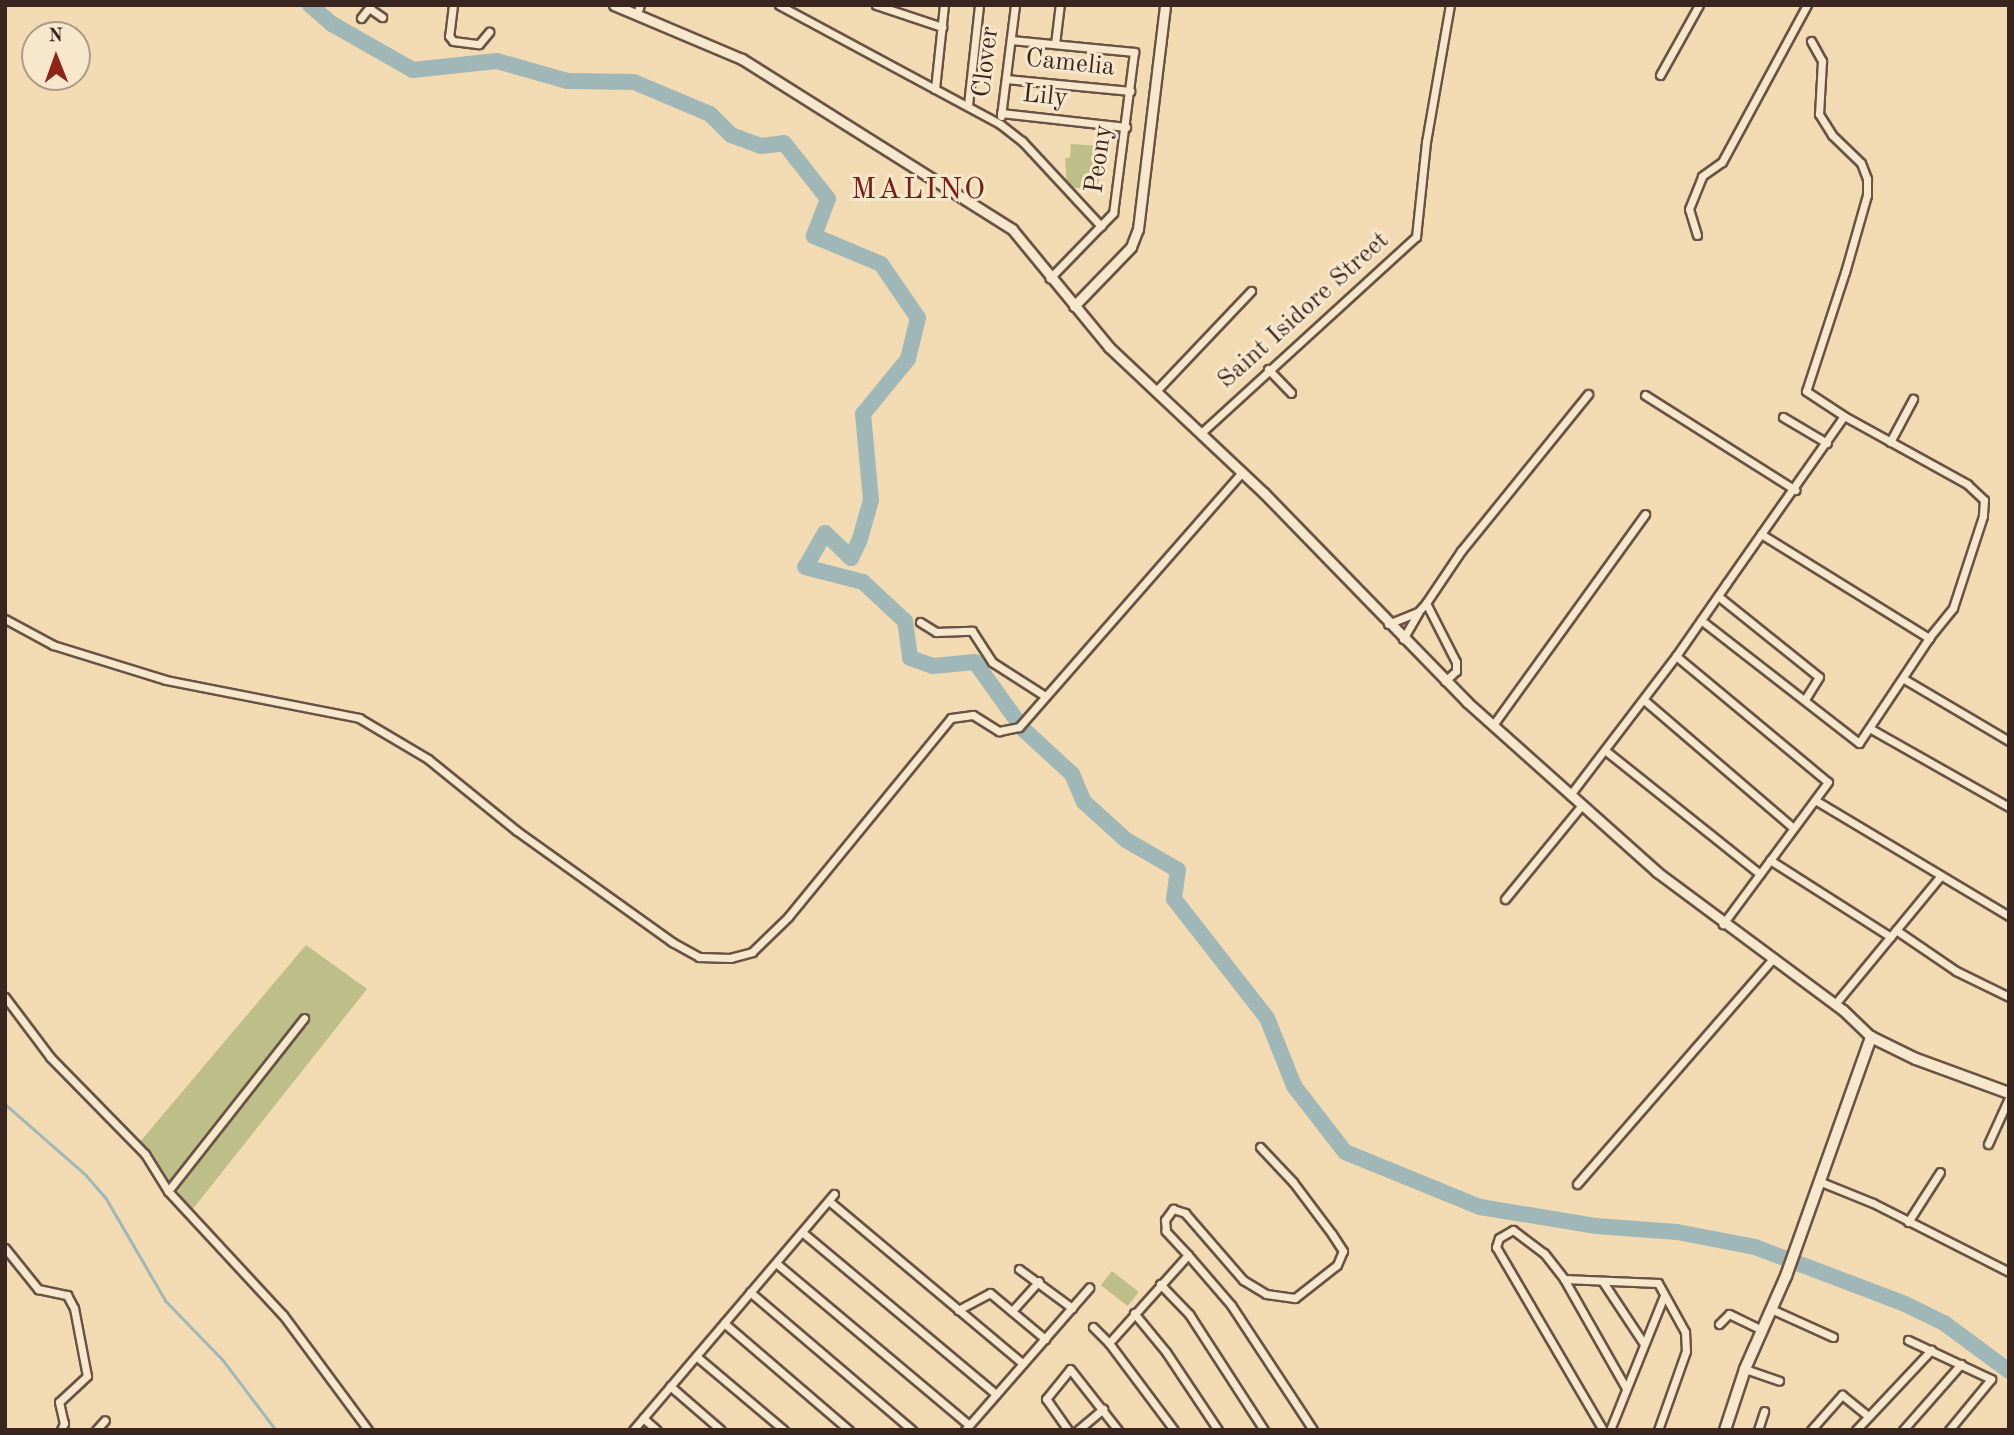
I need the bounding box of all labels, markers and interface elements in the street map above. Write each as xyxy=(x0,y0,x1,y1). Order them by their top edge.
north arrow xyxy=(21,21,91,91)
street label: Clover xyxy=(967,25,1007,99)
text: N xyxy=(48,27,63,46)
street label: Camelia xyxy=(1024,44,1116,84)
street label: Lily xyxy=(1021,79,1069,115)
street label: Peony xyxy=(1080,123,1120,195)
district label: MALINO xyxy=(852,172,986,208)
street label: Saint Isidore Street xyxy=(1212,226,1396,396)

